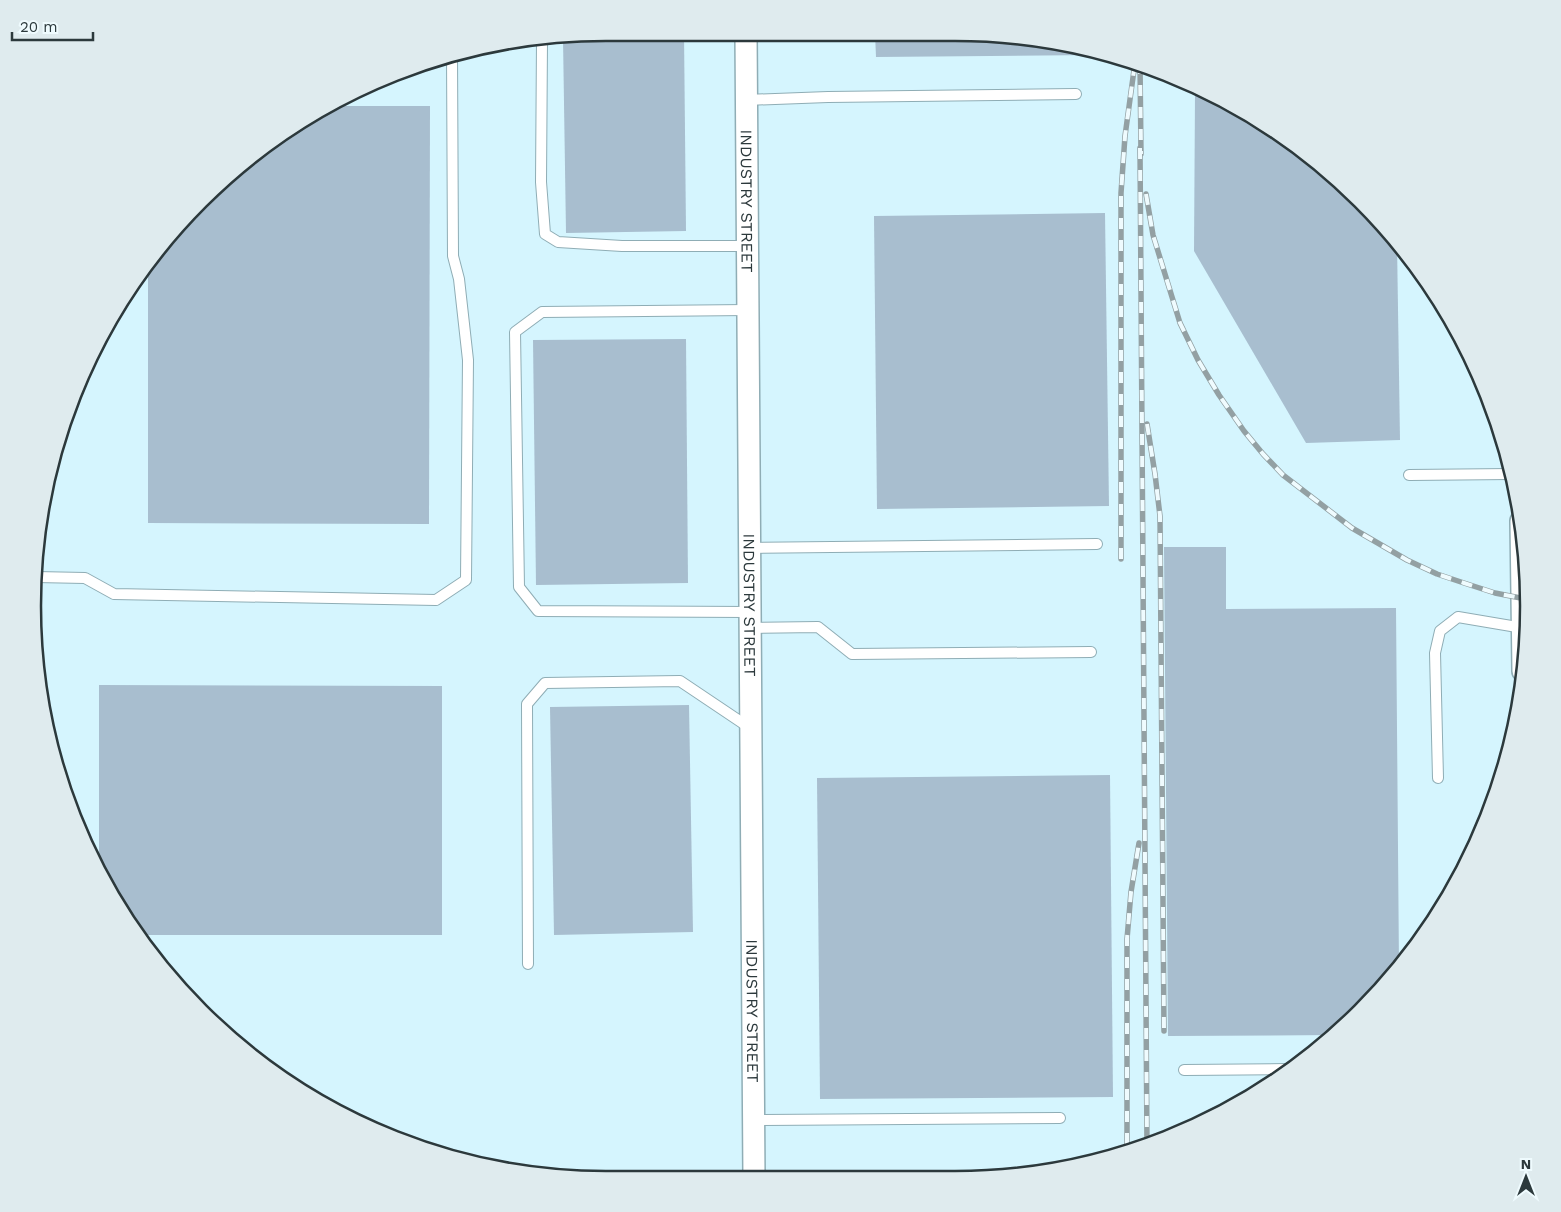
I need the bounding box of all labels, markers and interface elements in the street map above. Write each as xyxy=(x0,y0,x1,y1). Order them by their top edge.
scale bar xyxy=(12,10,94,42)
text: 20 m xyxy=(20,18,58,36)
street label: INDUSTRY STREET xyxy=(737,129,757,273)
street label: INDUSTRY STREET xyxy=(739,533,759,677)
street label: INDUSTRY STREET xyxy=(742,939,762,1083)
north arrow xyxy=(1501,1152,1551,1202)
text: N xyxy=(1521,1156,1531,1172)

